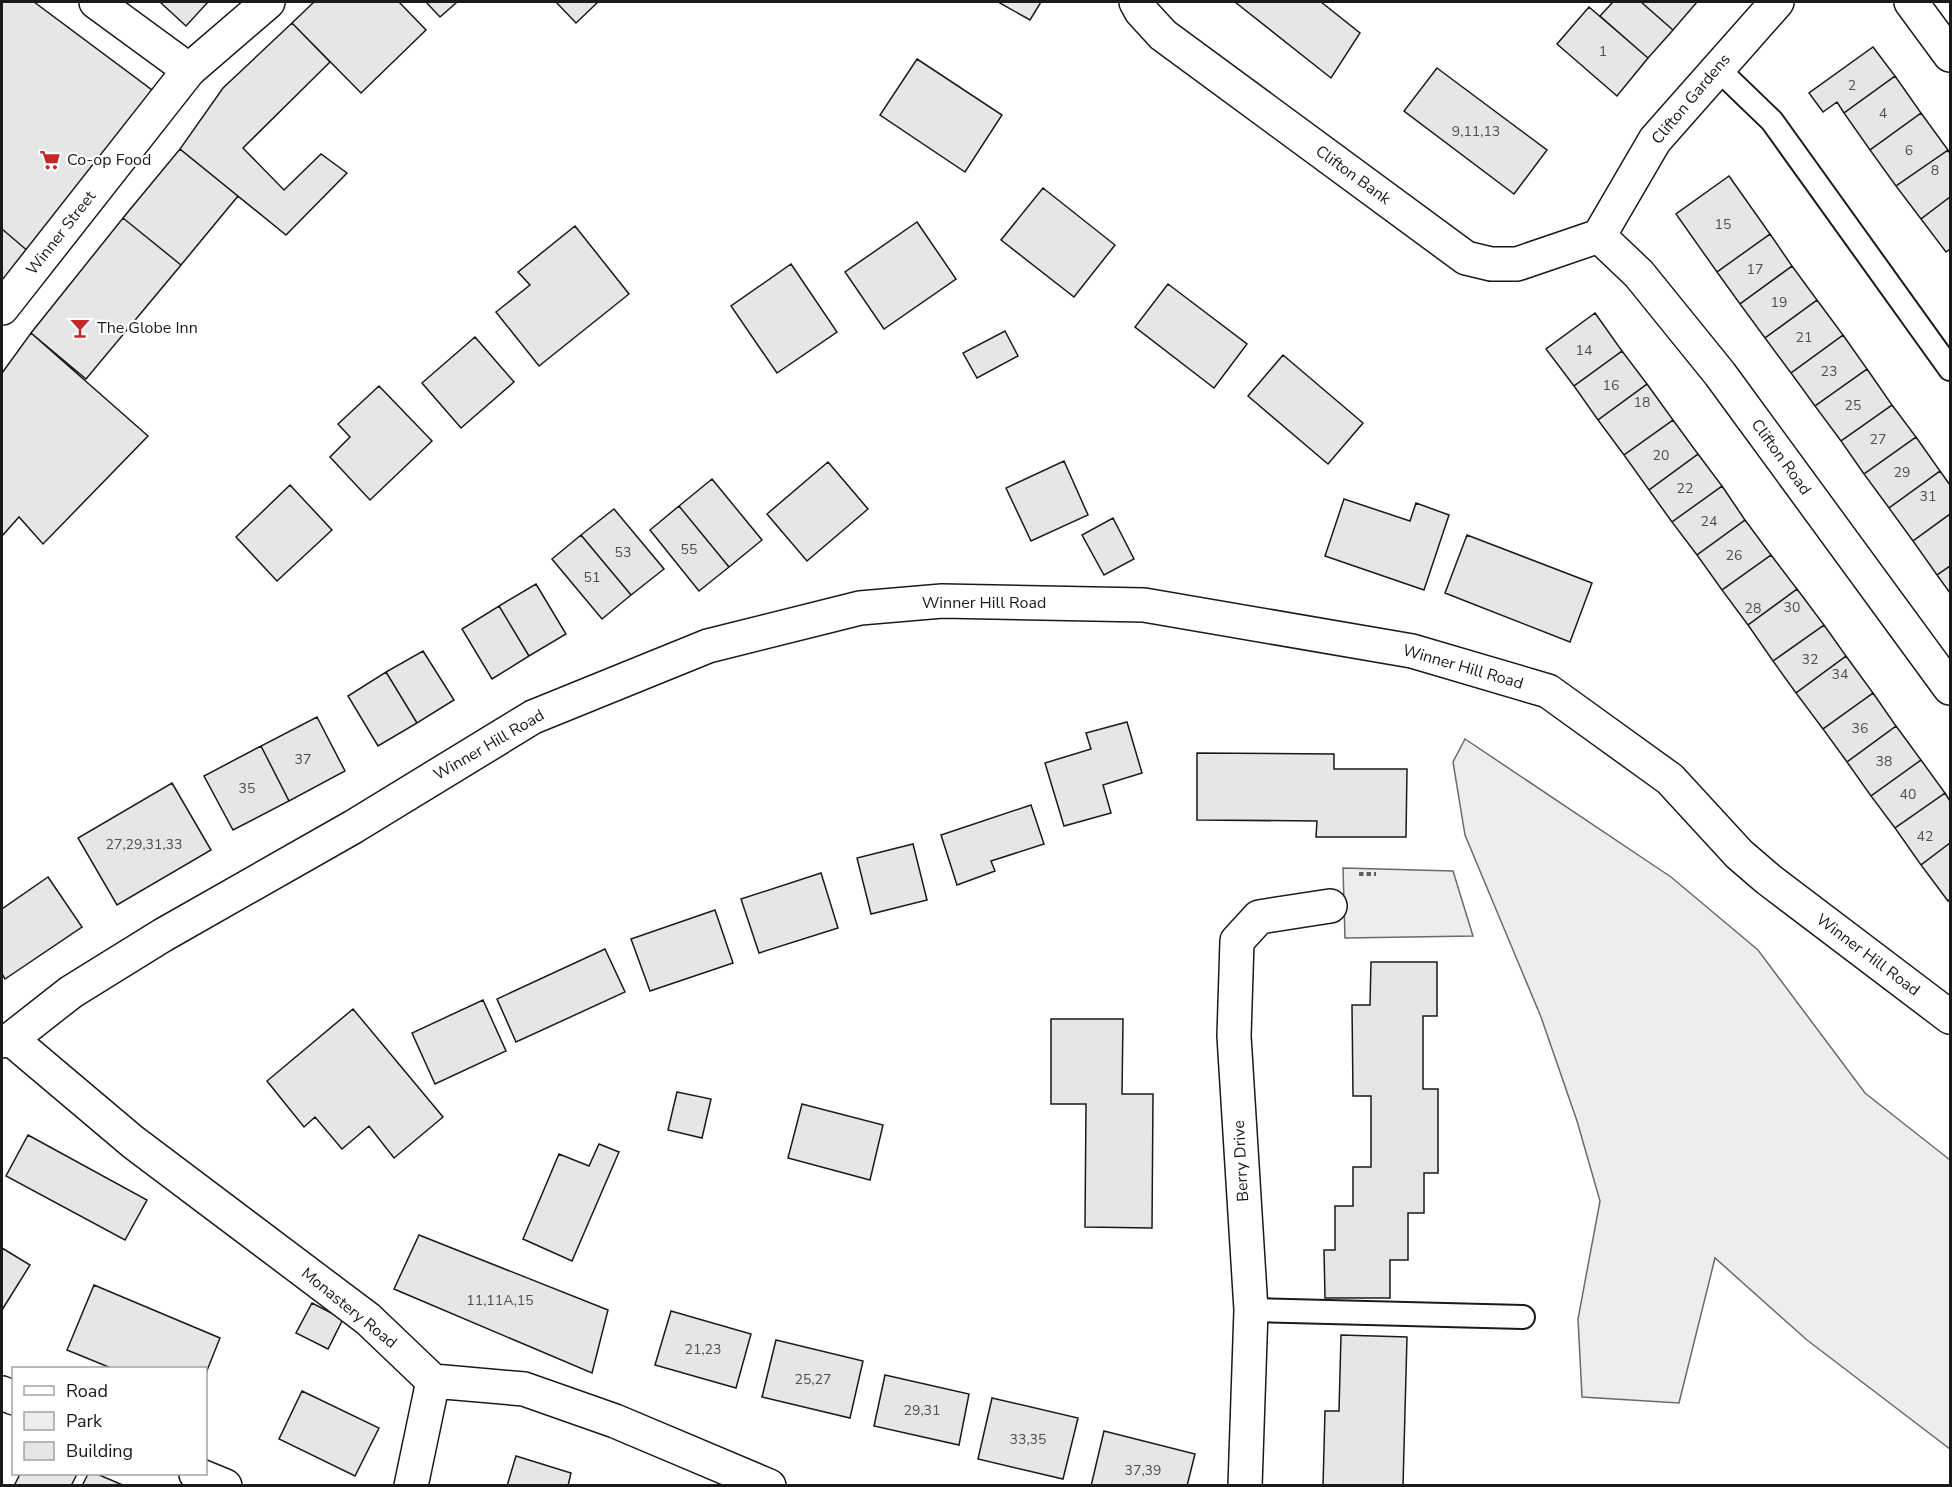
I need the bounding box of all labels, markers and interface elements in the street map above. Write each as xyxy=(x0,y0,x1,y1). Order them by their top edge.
house number: 1 xyxy=(1599,42,1607,61)
street label: Clifton Gardens xyxy=(1647,49,1735,149)
house number: 2 xyxy=(1848,76,1856,95)
house number: 4 xyxy=(1879,104,1887,123)
house number: 9,11,13 xyxy=(1452,122,1500,141)
street label: Clifton Bank xyxy=(1311,140,1396,210)
house number: 6 xyxy=(1905,141,1913,160)
supermarket icon: Co-op Food xyxy=(38,148,62,172)
place label: Co-op Food xyxy=(67,149,151,171)
house number: 8 xyxy=(1931,161,1939,180)
street label: Winner Street xyxy=(21,186,101,280)
house number: 15 xyxy=(1715,215,1731,234)
house number: 17 xyxy=(1747,260,1763,279)
house number: 19 xyxy=(1771,293,1787,312)
bar icon: The Globe Inn xyxy=(68,316,92,340)
place label: The Globe Inn xyxy=(97,317,198,339)
house number: 21 xyxy=(1796,328,1812,347)
house number: 14 xyxy=(1576,341,1592,360)
house number: 23 xyxy=(1821,362,1837,381)
house number: 16 xyxy=(1603,376,1619,395)
house number: 18 xyxy=(1634,393,1650,412)
house number: 25 xyxy=(1845,396,1861,415)
street label: Clifton Road xyxy=(1746,415,1816,499)
house number: 27 xyxy=(1870,430,1886,449)
house number: 20 xyxy=(1653,446,1669,465)
house number: 29 xyxy=(1894,463,1910,482)
house number: 22 xyxy=(1677,479,1693,498)
house number: 31 xyxy=(1920,487,1936,506)
house number: 24 xyxy=(1701,512,1717,531)
house number: 55 xyxy=(681,540,697,559)
house number: 53 xyxy=(615,543,631,562)
house number: 26 xyxy=(1726,546,1742,565)
house number: 51 xyxy=(584,568,600,587)
street label: Winner Hill Road xyxy=(922,592,1046,614)
house number: 30 xyxy=(1784,598,1800,617)
house number: 28 xyxy=(1745,599,1761,618)
street label: Winner Hill Road xyxy=(1400,639,1526,695)
house number: 32 xyxy=(1802,650,1818,669)
house number: 34 xyxy=(1832,665,1848,684)
street label: Winner Hill Road xyxy=(430,704,548,786)
house number: 36 xyxy=(1852,719,1868,738)
house number: 37 xyxy=(295,750,311,769)
house number: 38 xyxy=(1876,752,1892,771)
house number: 35 xyxy=(239,779,255,798)
house number: 40 xyxy=(1900,785,1916,804)
house number: 42 xyxy=(1917,827,1933,846)
house number: 27,29,31,33 xyxy=(106,835,182,854)
street label: Winner Hill Road xyxy=(1812,909,1924,1001)
street label: Berry Drive xyxy=(1228,1120,1254,1202)
street label: Monastery Road xyxy=(296,1262,402,1354)
house number: 11,11A,15 xyxy=(466,1291,534,1310)
house number: 21,23 xyxy=(685,1340,721,1359)
legend xyxy=(12,1367,207,1475)
house number: 25,27 xyxy=(795,1370,831,1389)
text: Road xyxy=(66,1379,108,1403)
house number: 29,31 xyxy=(904,1401,940,1420)
text: Park xyxy=(66,1409,103,1433)
house number: 33,35 xyxy=(1010,1430,1046,1449)
text: Building xyxy=(66,1439,133,1463)
house number: 37,39 xyxy=(1125,1461,1161,1480)

